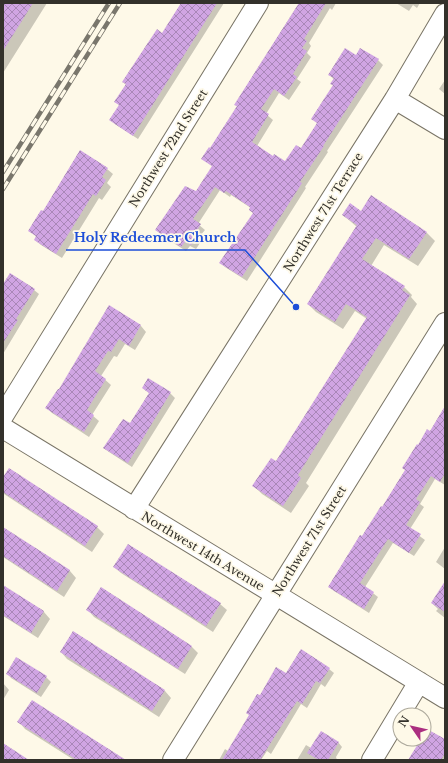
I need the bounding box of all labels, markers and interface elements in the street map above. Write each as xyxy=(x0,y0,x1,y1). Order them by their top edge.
street label: Northwest 72nd Street xyxy=(126,86,211,210)
street label: Northwest 71st Terrace xyxy=(280,149,366,274)
callout: Holy Redeemer Church xyxy=(66,225,245,250)
text: Holy Redeemer Church xyxy=(74,229,237,246)
street label: Northwest 71st Street xyxy=(269,482,349,599)
street label: Northwest 14th Avenue xyxy=(139,508,267,594)
north arrow xyxy=(392,707,432,747)
text: N xyxy=(395,713,413,730)

